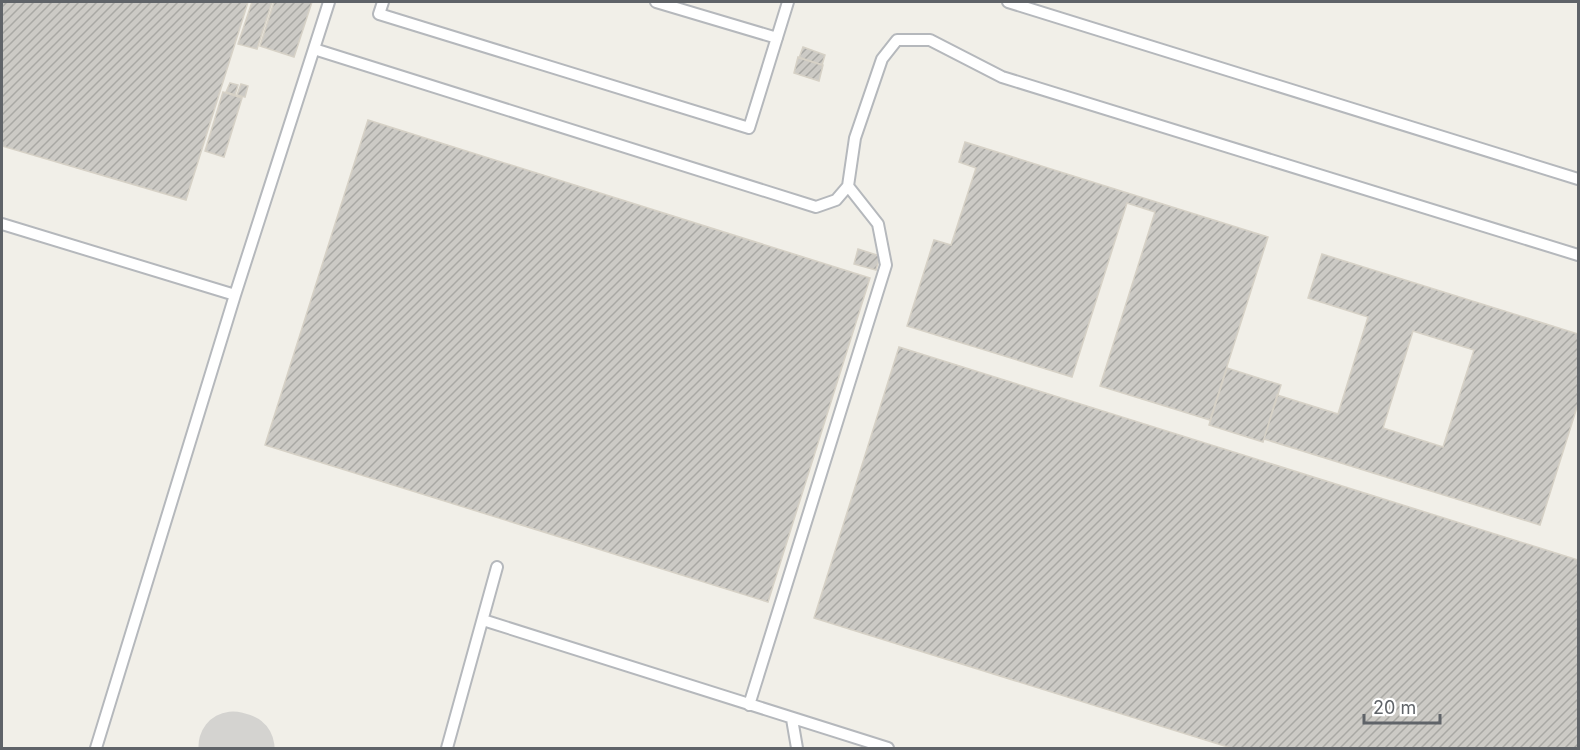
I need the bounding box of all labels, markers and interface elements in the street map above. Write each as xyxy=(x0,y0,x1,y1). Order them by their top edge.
scale bar xyxy=(1364,687,1440,725)
text: 20 m xyxy=(1373,697,1416,718)

